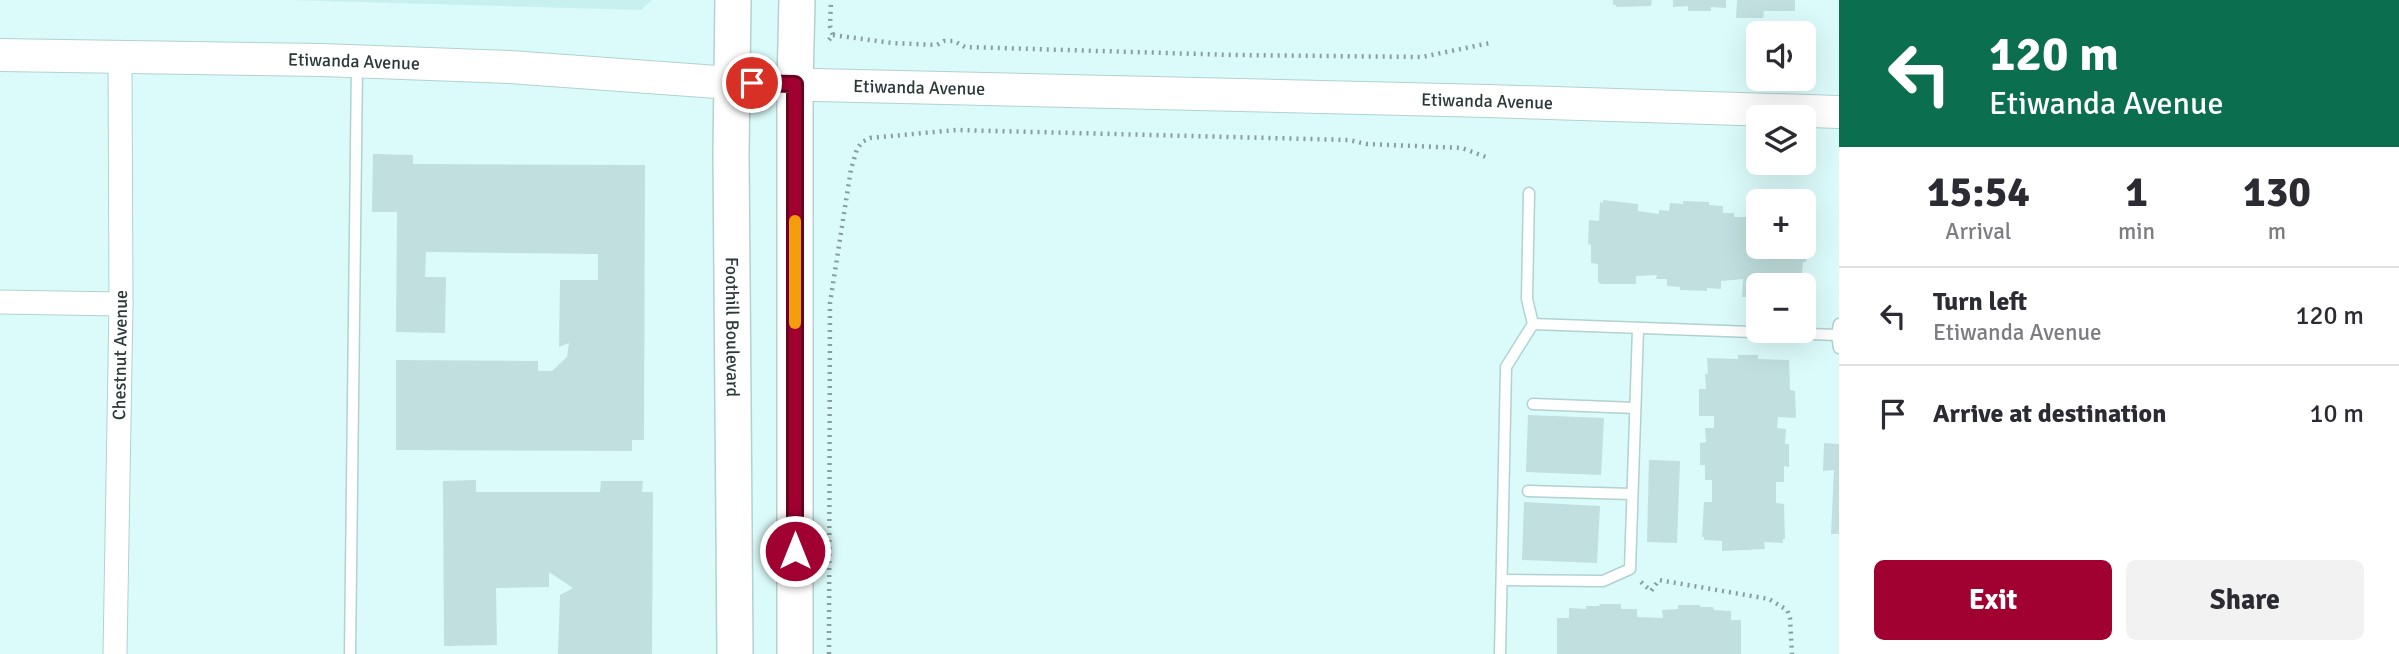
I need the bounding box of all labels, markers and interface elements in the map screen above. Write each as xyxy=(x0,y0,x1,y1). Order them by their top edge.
map controls xyxy=(1746,21,1816,343)
button: sound xyxy=(1746,21,1816,91)
text: 120 m xyxy=(1989,24,2119,84)
icon: left xyxy=(1874,28,1965,119)
street label: Etiwanda Avenue xyxy=(288,48,420,75)
pin xyxy=(722,53,782,113)
icon: arrive xyxy=(733,64,771,102)
street label: Etiwanda Avenue xyxy=(853,75,985,100)
text: Etiwanda Avenue xyxy=(1989,84,2223,123)
street label: Etiwanda Avenue xyxy=(1421,88,1553,114)
button: layers xyxy=(1746,105,1816,175)
text: 15:54 xyxy=(1927,167,2030,218)
text: 1 xyxy=(2125,167,2148,218)
text: 130 xyxy=(2243,167,2311,218)
button: + xyxy=(1746,189,1816,259)
text: Arrival xyxy=(1945,217,2012,246)
text: min xyxy=(2118,217,2155,246)
text: m xyxy=(2268,217,2286,246)
street label: Foothill Boulevard xyxy=(721,257,744,397)
button: − xyxy=(1746,273,1816,343)
text: Turn left xyxy=(1933,286,2027,318)
street label: Chestnut Avenue xyxy=(108,290,132,420)
icon: left xyxy=(1874,297,1912,335)
text: 120 m xyxy=(2295,300,2364,332)
text: Etiwanda Avenue xyxy=(1933,318,2102,347)
icon: arrive xyxy=(1874,395,1912,433)
text: Arrive at destination xyxy=(1933,398,2166,430)
text: 10 m xyxy=(2309,398,2364,430)
position arrow xyxy=(758,514,832,588)
button: Exit xyxy=(1874,560,2112,640)
button: Share xyxy=(2126,560,2364,640)

